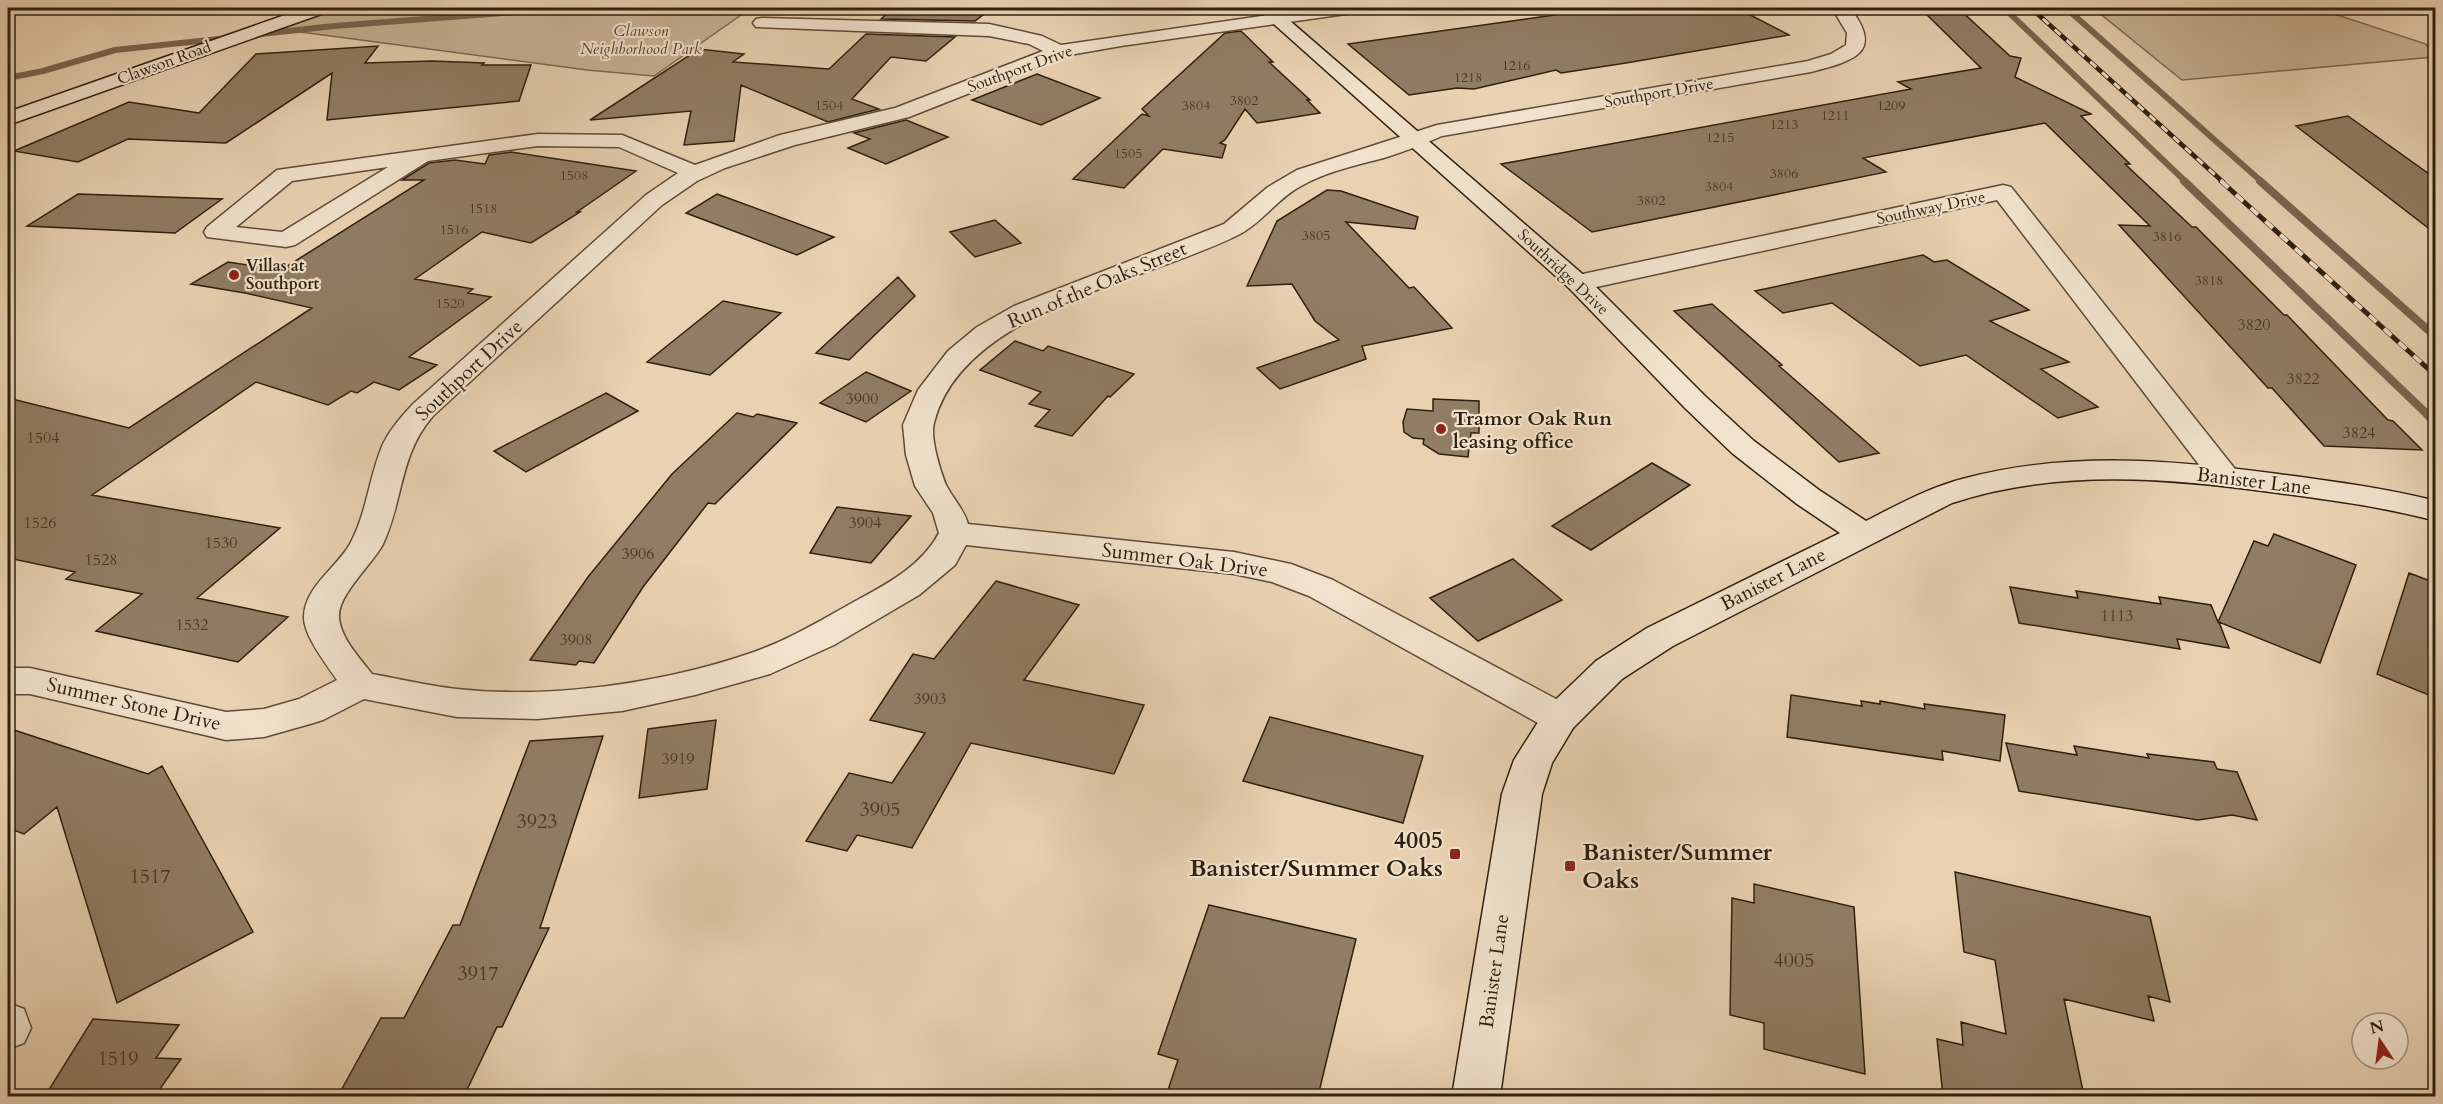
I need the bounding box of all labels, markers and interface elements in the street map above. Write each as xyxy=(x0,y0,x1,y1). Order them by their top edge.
park label: Clawson Neighborhood Park xyxy=(580,20,702,60)
street label: Clawson Road xyxy=(114,36,215,90)
street label: Southport Drive xyxy=(964,40,1076,98)
house number: 1216 xyxy=(1502,56,1530,75)
house number: 1218 xyxy=(1454,68,1482,87)
street label: Southport Drive xyxy=(1603,73,1715,113)
house number: 3802 xyxy=(1230,91,1258,110)
house number: 1504 xyxy=(815,96,843,115)
house number: 3804 xyxy=(1182,96,1210,115)
house number: 1209 xyxy=(1877,96,1905,115)
house number: 1211 xyxy=(1821,106,1849,125)
house number: 1213 xyxy=(1770,115,1798,134)
house number: 1215 xyxy=(1706,128,1734,147)
house number: 1505 xyxy=(1114,144,1142,163)
house number: 3806 xyxy=(1770,164,1798,183)
house number: 1508 xyxy=(560,166,588,185)
house number: 3804 xyxy=(1705,177,1733,196)
street label: Southway Drive xyxy=(1875,186,1987,230)
house number: 3802 xyxy=(1637,191,1665,210)
house number: 1518 xyxy=(469,199,497,218)
house number: 1516 xyxy=(440,220,468,239)
street label: Southridge Drive xyxy=(1513,224,1613,320)
house number: 3805 xyxy=(1302,226,1330,245)
house number: 3816 xyxy=(2153,227,2181,246)
street label: Run of the Oaks Street xyxy=(1003,235,1191,335)
place label: Villas at Southport xyxy=(246,255,320,295)
marker: Villas at Southport xyxy=(227,268,241,282)
house number: 3818 xyxy=(2195,271,2223,290)
house number: 1520 xyxy=(436,294,464,313)
street label: Southport Drive xyxy=(409,313,529,427)
house number: 3820 xyxy=(2238,314,2270,336)
house number: 3822 xyxy=(2287,368,2319,390)
house number: 3900 xyxy=(846,388,878,410)
place label: Tramor Oak Run leasing office xyxy=(1453,405,1612,455)
marker: Tramor Oak Run leasing office xyxy=(1434,422,1448,436)
house number: 3824 xyxy=(2343,422,2375,444)
house number: 1504 xyxy=(27,427,59,449)
street label: Banister Lane xyxy=(2195,461,2313,501)
house number: 1526 xyxy=(24,512,56,534)
house number: 3904 xyxy=(849,512,881,534)
house number: 1530 xyxy=(205,532,237,554)
street label: Summer Oak Drive xyxy=(1101,536,1269,584)
street label: Banister Lane xyxy=(1716,541,1830,617)
house number: 3906 xyxy=(622,543,654,565)
house number: 1528 xyxy=(85,549,117,571)
house number: 1113 xyxy=(2101,605,2133,627)
house number: 1532 xyxy=(176,614,208,636)
house number: 3908 xyxy=(560,629,592,651)
street label: Summer Stone Drive xyxy=(44,671,224,737)
house number: 3903 xyxy=(914,688,946,710)
house number: 3919 xyxy=(662,748,694,770)
house number: 3905 xyxy=(860,796,900,823)
house number: 3923 xyxy=(517,808,557,835)
place label: 4005 Banister/Summer Oaks xyxy=(1189,824,1443,885)
place label: Banister/Summer Oaks xyxy=(1582,836,1773,897)
marker: 4005 Banister/Summer Oaks xyxy=(1448,847,1462,861)
marker: Banister/Summer Oaks xyxy=(1563,859,1577,873)
house number: 1517 xyxy=(130,863,170,890)
street label: Banister Lane xyxy=(1473,912,1515,1030)
house number: 4005 xyxy=(1774,947,1814,974)
house number: 3917 xyxy=(458,960,498,987)
north arrow xyxy=(2350,1011,2410,1071)
text: N xyxy=(2368,1015,2386,1040)
house number: 1519 xyxy=(98,1045,138,1072)

